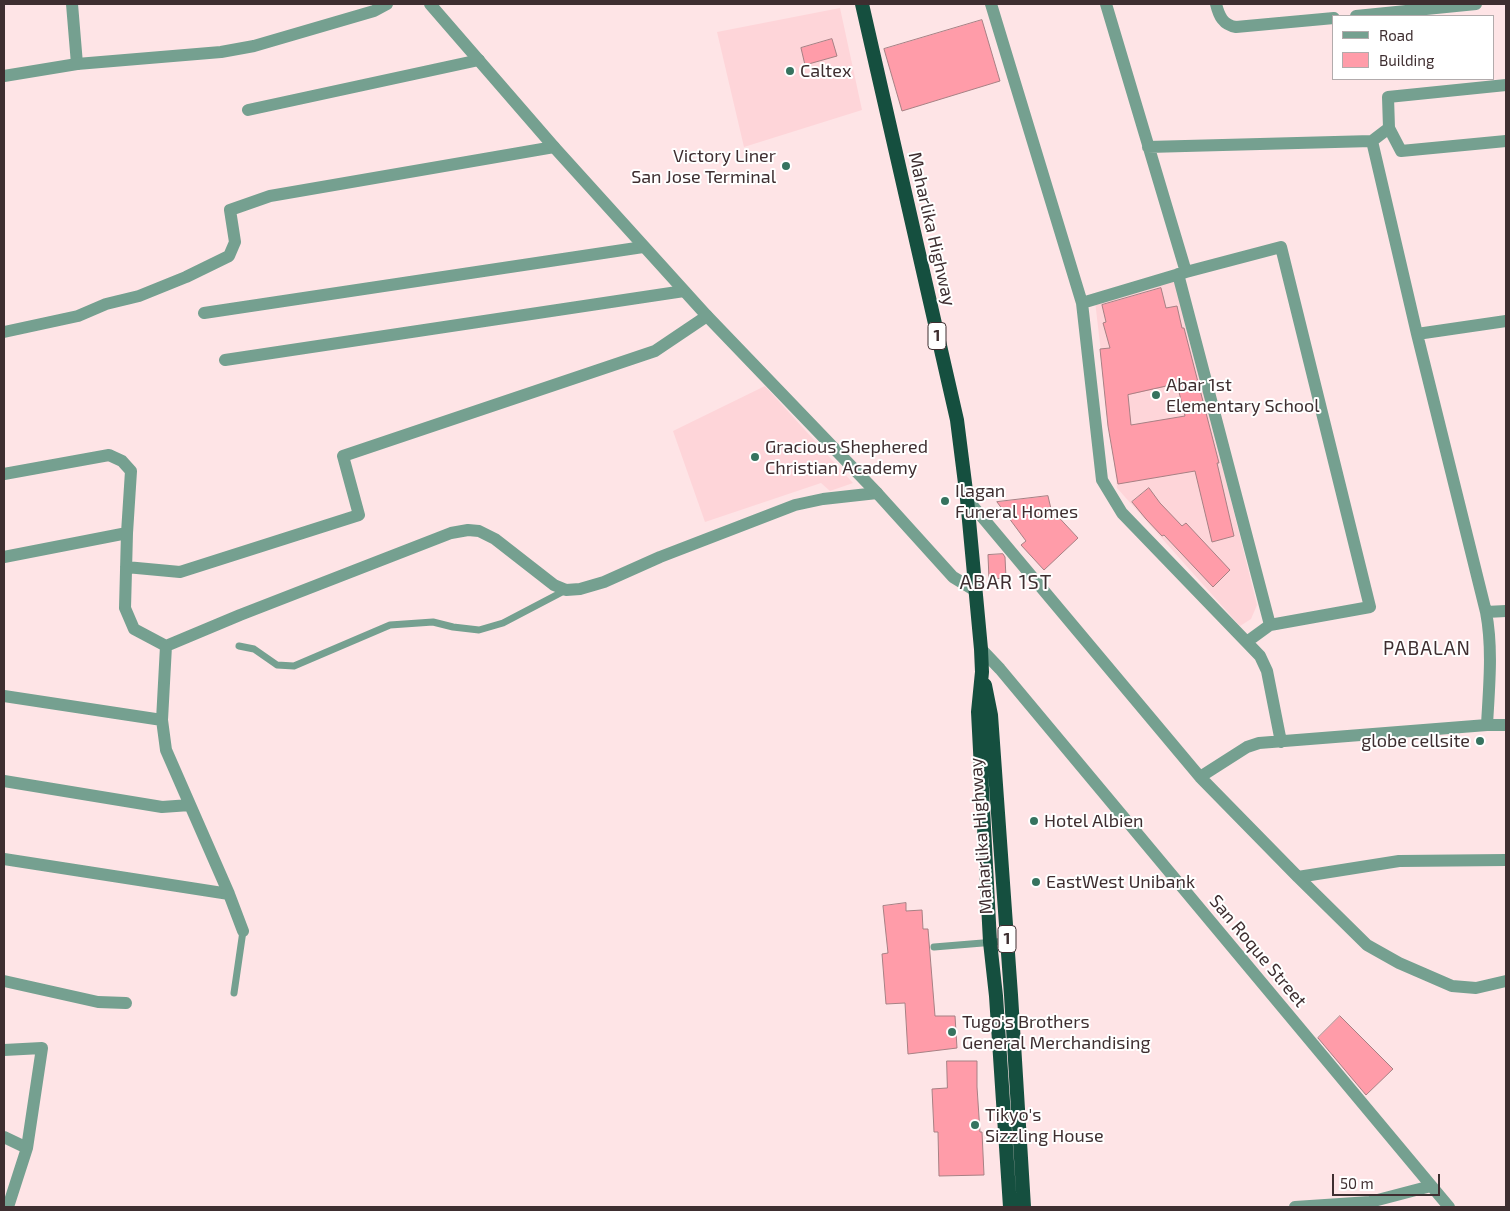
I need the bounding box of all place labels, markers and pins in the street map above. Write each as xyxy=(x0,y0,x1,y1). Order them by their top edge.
place label: Caltex xyxy=(800,60,851,82)
marker: Caltex xyxy=(784,65,796,77)
place label: Victory Liner San Jose Terminal xyxy=(631,145,776,188)
marker: Victory Liner San Jose Terminal xyxy=(780,160,792,172)
place label: Abar 1st Elementary School xyxy=(1166,374,1320,416)
marker: Abar 1st Elementary School xyxy=(1150,389,1162,401)
place label: Gracious Shephered Christian Academy xyxy=(765,436,928,478)
marker: Gracious Shephered Christian Academy xyxy=(749,451,761,463)
place label: Ilagan Funeral Homes xyxy=(955,480,1078,522)
marker: Ilagan Funeral Homes xyxy=(939,495,951,507)
place label: globe cellsite xyxy=(1361,730,1470,752)
marker: globe cellsite xyxy=(1474,735,1486,747)
place label: Hotel Albien xyxy=(1044,810,1144,832)
marker: Hotel Albien xyxy=(1028,815,1040,827)
place label: EastWest Unibank xyxy=(1046,871,1195,893)
marker: EastWest Unibank xyxy=(1030,876,1042,888)
place label: Tugo's Brothers General Merchandising xyxy=(962,1011,1150,1054)
marker: Tugo's Brothers General Merchandising xyxy=(946,1026,958,1038)
place label: Tikyo's Sizzling House xyxy=(985,1104,1104,1146)
marker: Tikyo's Sizzling House xyxy=(969,1119,981,1131)

